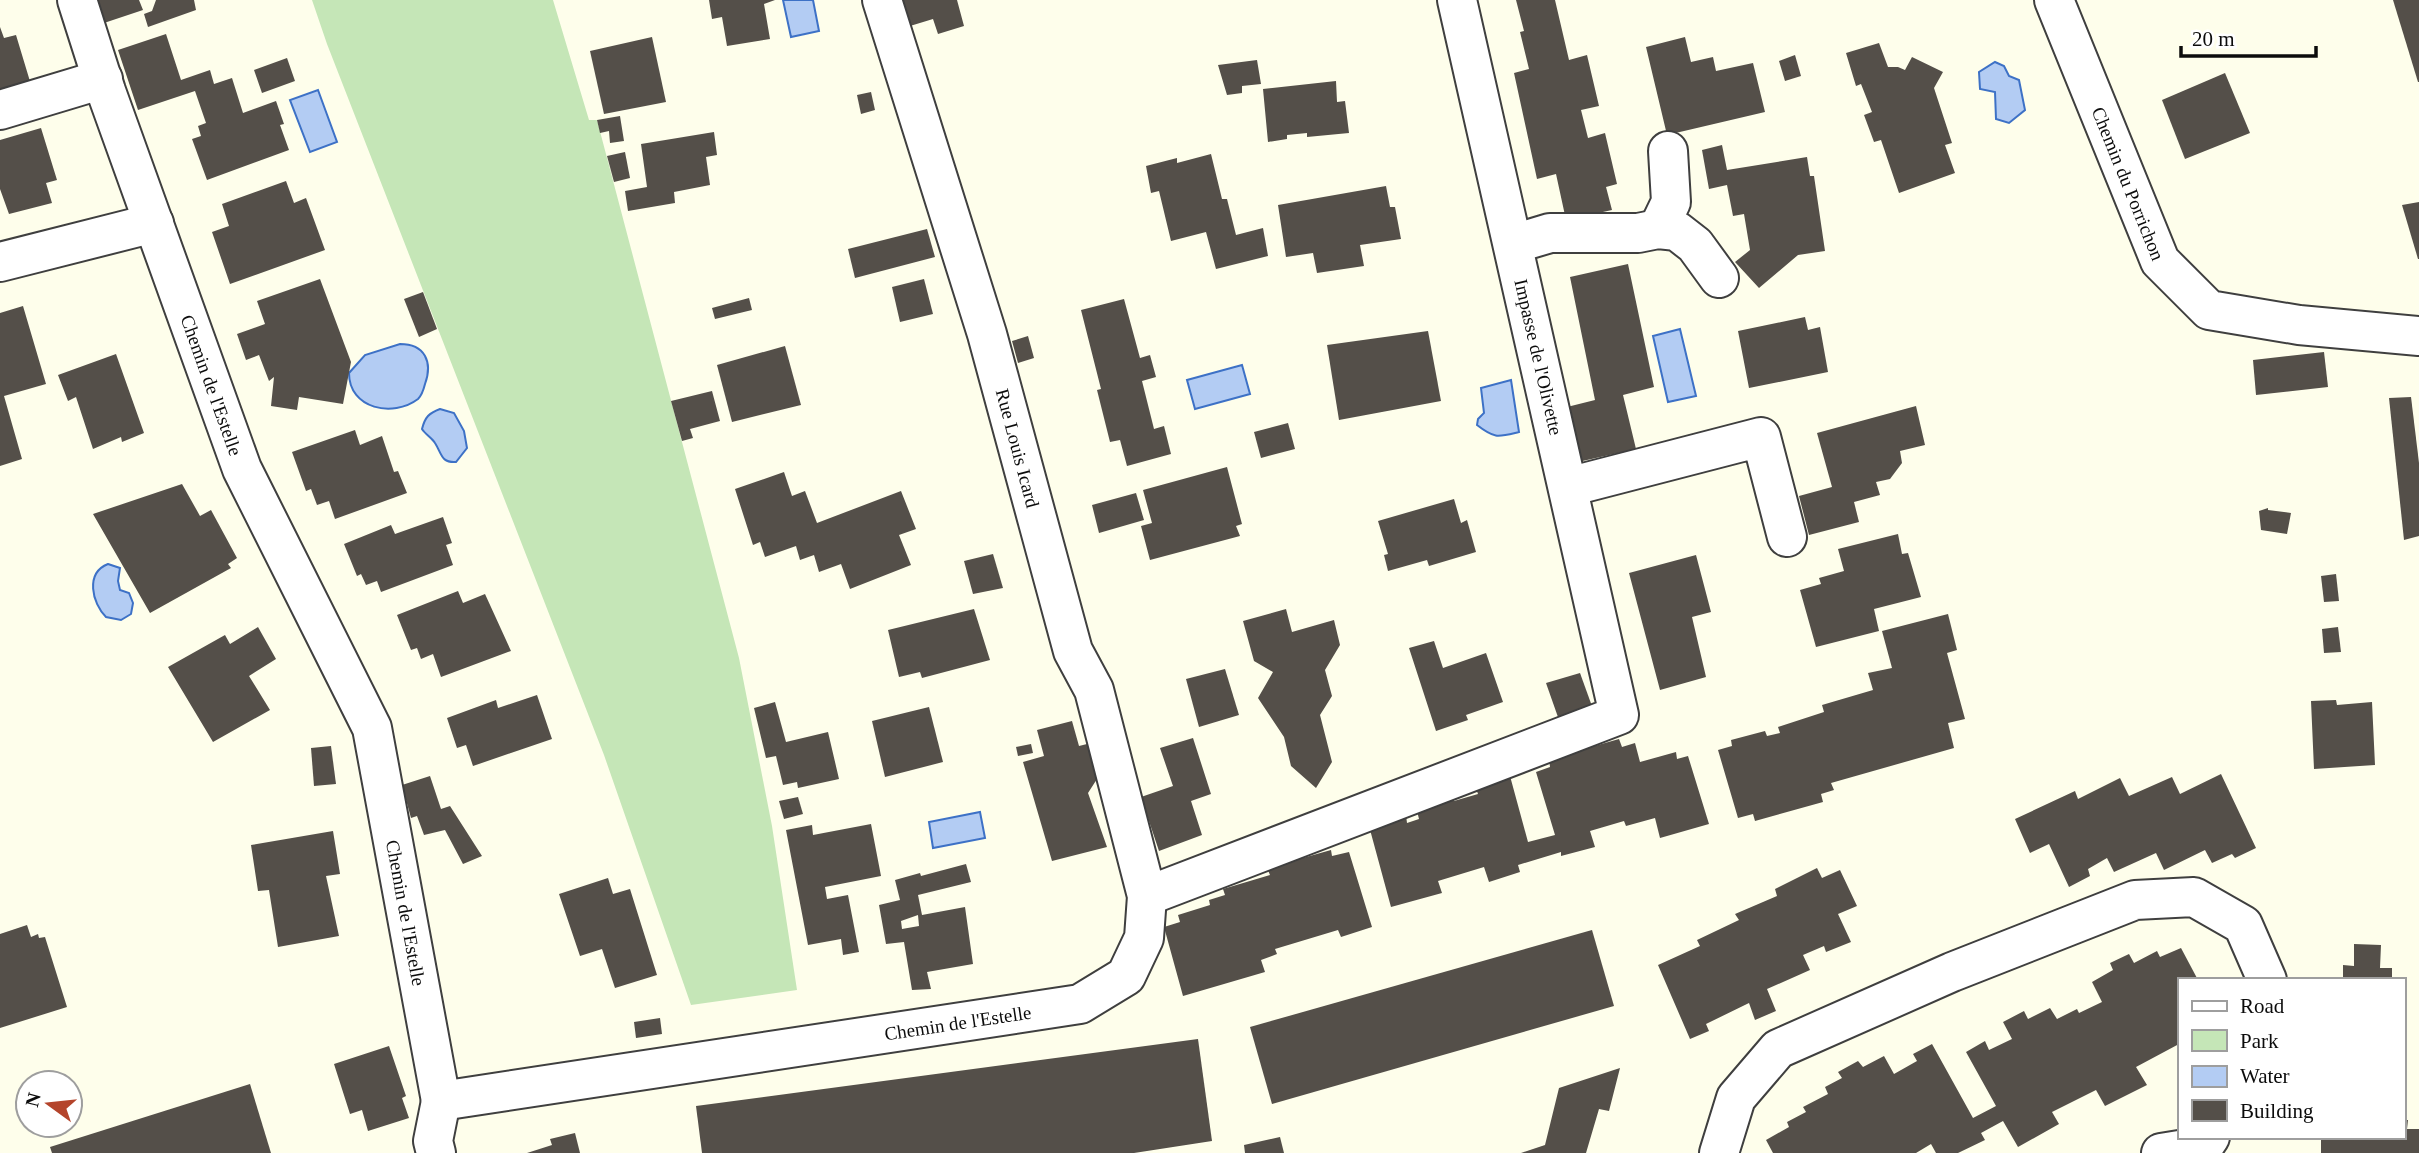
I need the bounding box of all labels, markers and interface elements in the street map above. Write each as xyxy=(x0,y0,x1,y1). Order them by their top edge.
scale bar xyxy=(2181,14,2316,58)
text: 20 m xyxy=(2192,27,2235,51)
street label: Chemin du Porrichon xyxy=(2088,104,2169,264)
street label: Impasse de l'Olivette xyxy=(1510,277,1567,437)
street label: Chemin de l'Estelle xyxy=(176,312,246,458)
street label: Rue Louis Icard xyxy=(992,386,1044,510)
street label: Chemin de l'Estelle xyxy=(382,838,429,988)
legend xyxy=(2178,978,2405,1139)
text: Road xyxy=(2240,994,2285,1018)
street label: Chemin de l'Estelle xyxy=(883,1002,1033,1045)
text: Park xyxy=(2240,1029,2279,1053)
text: Water xyxy=(2240,1064,2290,1088)
north arrow xyxy=(14,1069,84,1139)
text: N xyxy=(21,1090,45,1109)
text: Building xyxy=(2240,1099,2314,1123)

